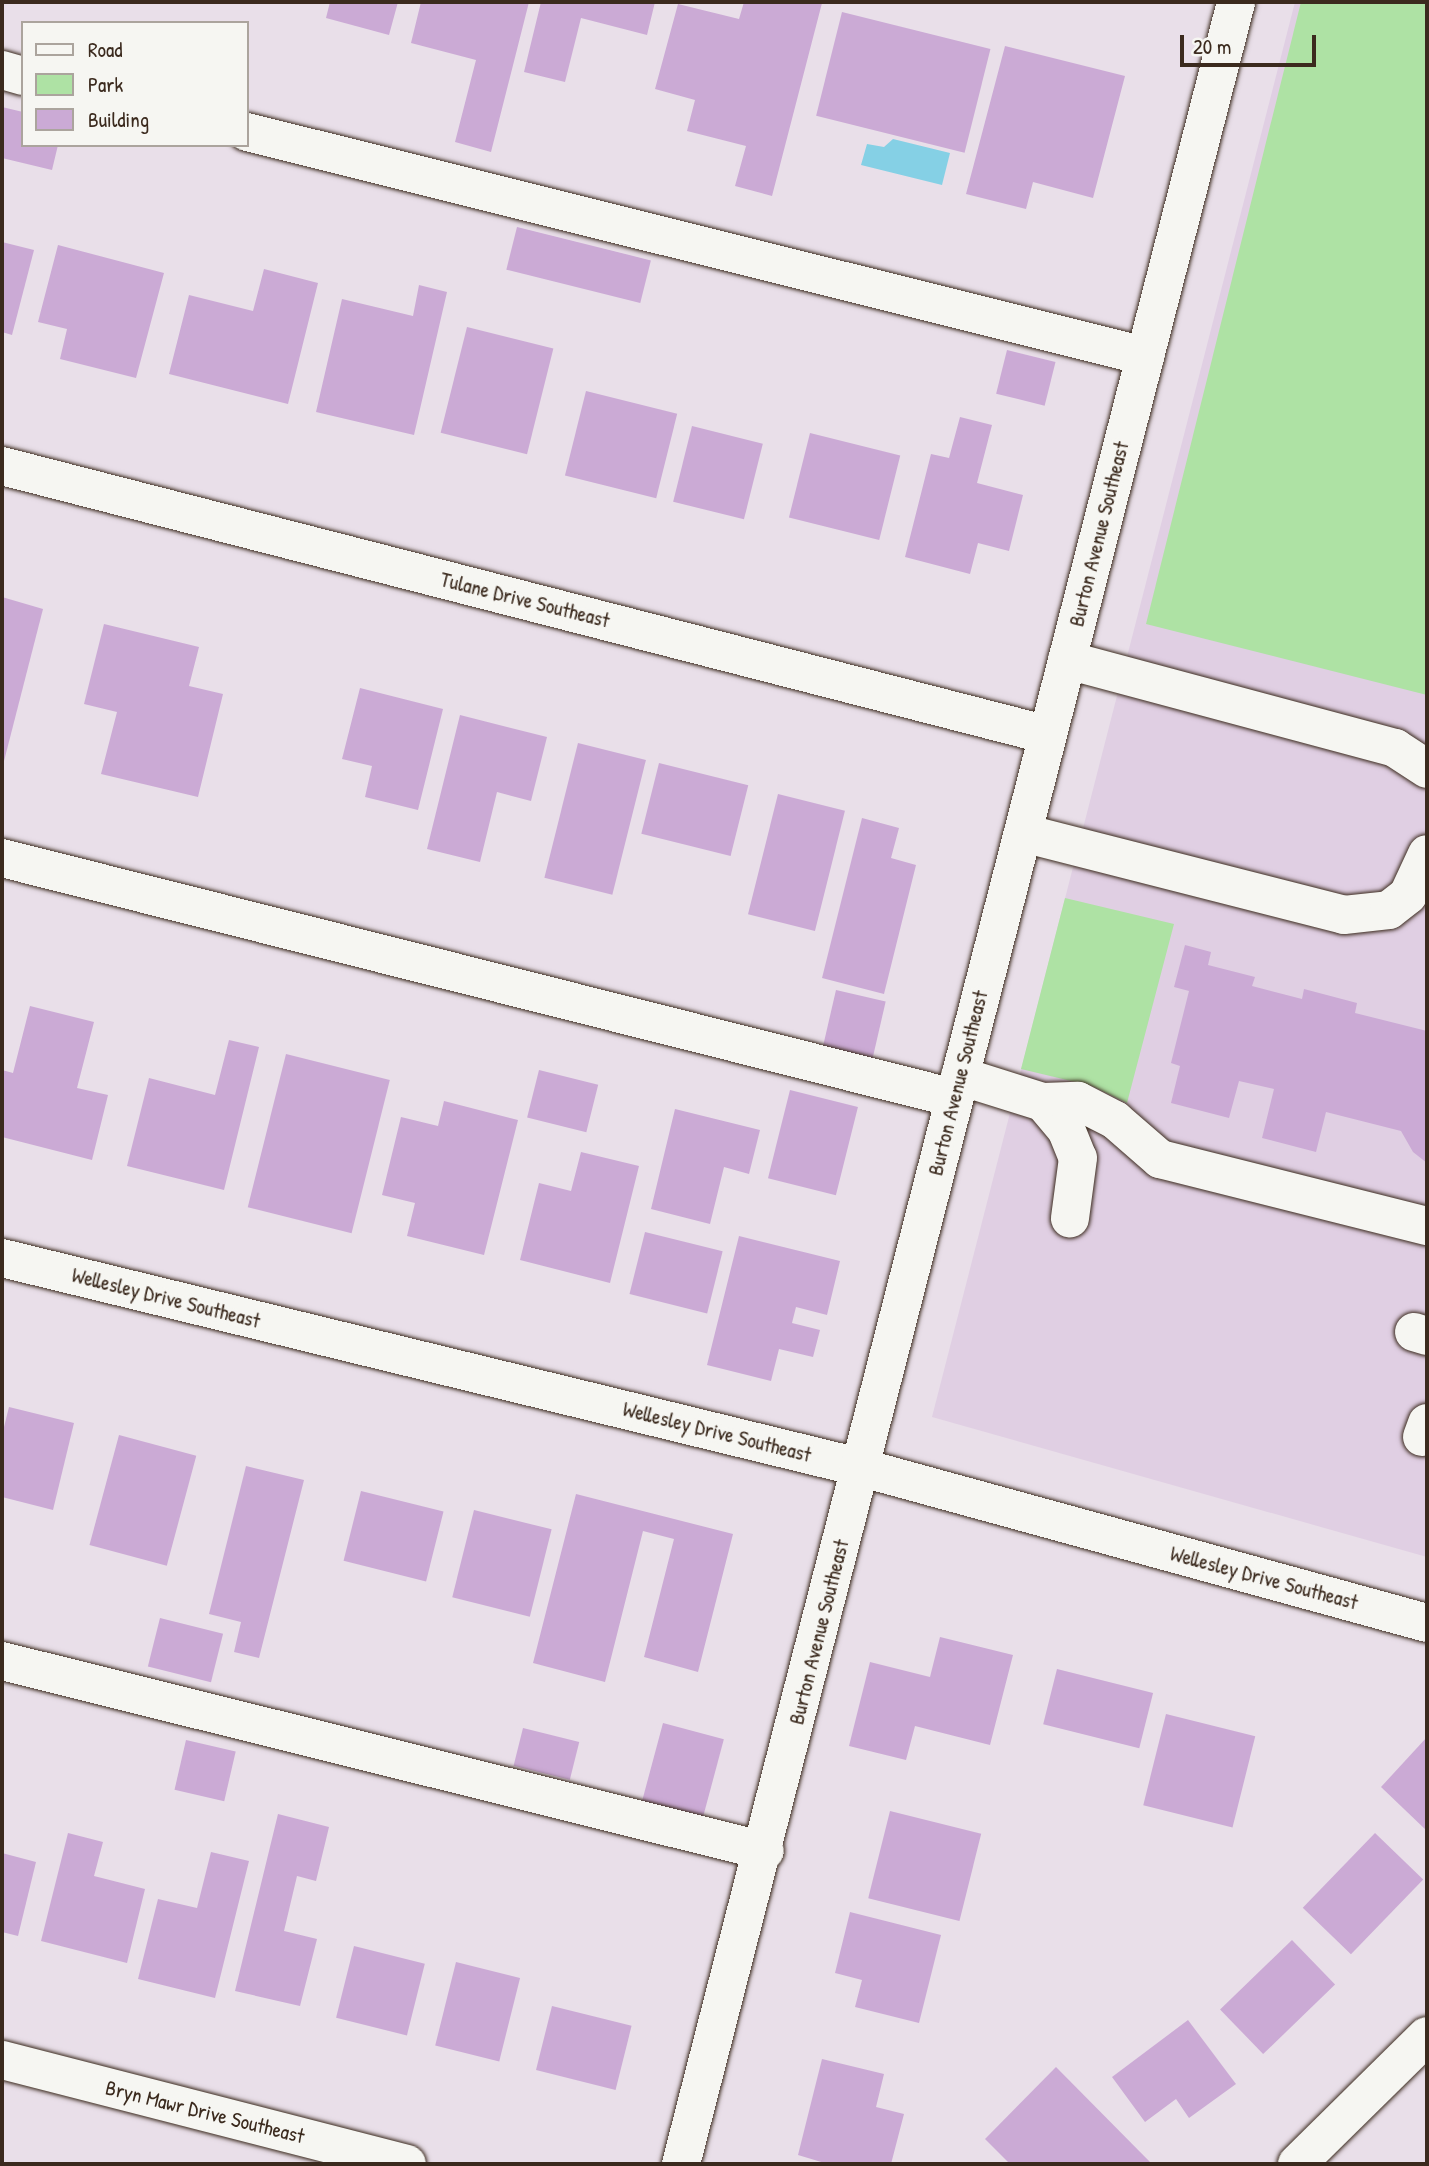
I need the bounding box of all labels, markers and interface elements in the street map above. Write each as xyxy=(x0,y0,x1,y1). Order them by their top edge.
legend xyxy=(21,21,248,147)
scale bar xyxy=(1184,21,1320,65)
text: 20 m xyxy=(1193,32,1231,61)
text: Road xyxy=(88,35,122,64)
text: Park xyxy=(88,70,123,99)
text: Building xyxy=(88,105,149,134)
street label: Burton Avenue Southeast xyxy=(1064,439,1134,629)
street label: Tulane Drive Southeast xyxy=(438,567,612,633)
street label: Burton Avenue Southeast xyxy=(923,988,993,1178)
street label: Wellesley Drive Southeast xyxy=(69,1262,263,1334)
street label: Wellesley Drive Southeast xyxy=(620,1396,814,1468)
street label: Burton Avenue Southeast xyxy=(784,1537,854,1727)
street label: Wellesley Drive Southeast xyxy=(1167,1541,1361,1615)
street label: Bryn Mawr Drive Southeast xyxy=(103,2075,307,2149)

